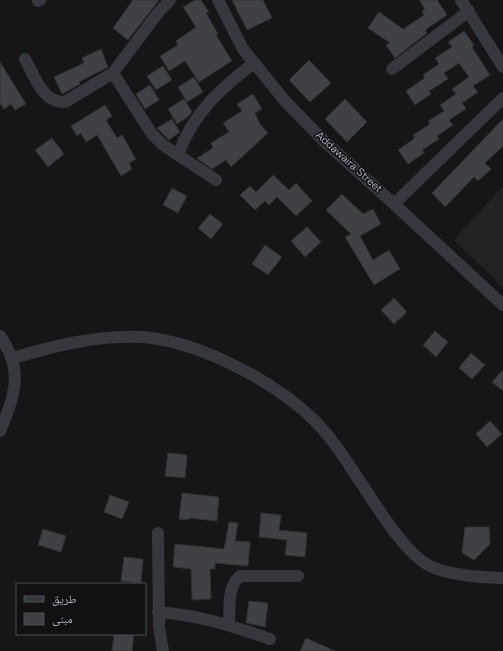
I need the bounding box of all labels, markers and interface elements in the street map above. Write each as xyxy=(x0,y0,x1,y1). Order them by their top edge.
street label: Addawaira Street xyxy=(313,129,385,195)
legend xyxy=(16,583,146,635)
text: طريق xyxy=(52,592,77,606)
text: مبنى xyxy=(52,612,73,626)

